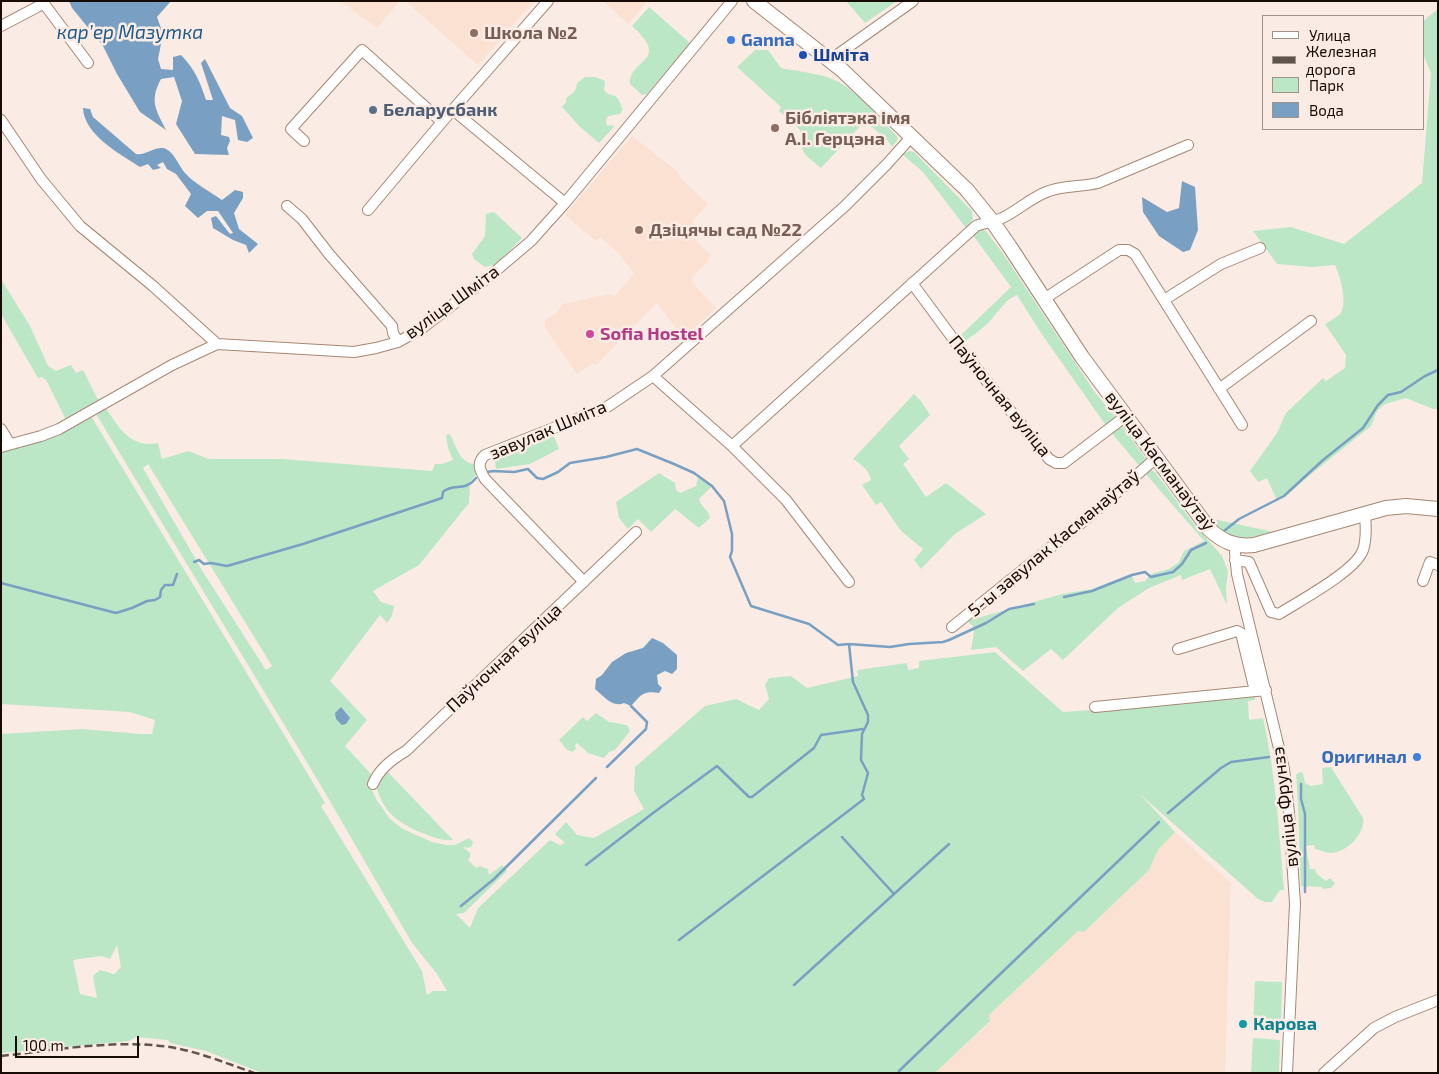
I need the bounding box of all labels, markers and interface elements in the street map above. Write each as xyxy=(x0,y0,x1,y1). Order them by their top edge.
legend xyxy=(1262,15,1424,130)
water label: карʼер Мазутка xyxy=(57,22,203,44)
place label: Школа №2 xyxy=(484,22,577,44)
text: Улица xyxy=(1309,26,1351,44)
marker: Школа №2 xyxy=(468,27,480,39)
place label: Ganna xyxy=(741,29,795,51)
marker: Ganna xyxy=(725,34,737,46)
text: Железная дорога xyxy=(1306,42,1377,78)
place label: Шміта xyxy=(813,44,869,66)
marker: Шміта xyxy=(797,49,809,61)
text: Парк xyxy=(1309,76,1344,94)
place label: Беларусбанк xyxy=(383,99,497,121)
text: Вода xyxy=(1309,101,1344,119)
marker: Беларусбанк xyxy=(367,104,379,116)
place label: Бібліятэка імя А.І. Герцэна xyxy=(785,107,910,150)
marker: Бібліятэка імя А.І. Герцэна xyxy=(769,122,781,134)
place label: Дзіцячы сад №22 xyxy=(649,219,802,241)
marker: Дзіцячы сад №22 xyxy=(633,224,645,236)
street label: вуліца Шміта xyxy=(401,260,503,344)
place label: Sofia Hostel xyxy=(600,323,703,345)
marker: Sofia Hostel xyxy=(584,328,596,340)
street label: Паўночная вуліца xyxy=(944,331,1056,461)
street label: вуліца Касманаўтаў xyxy=(1100,387,1220,535)
street label: завулак Шміта xyxy=(486,396,610,464)
street label: 5-ы завулак Касманаўтаў xyxy=(964,465,1144,621)
street label: Паўночная вуліца xyxy=(442,599,566,717)
street label: вуліца Фрунзэ xyxy=(1267,745,1303,869)
place label: Оригинал xyxy=(1322,746,1407,768)
marker: Оригинал xyxy=(1411,751,1423,763)
place label: Карова xyxy=(1253,1013,1317,1035)
marker: Карова xyxy=(1237,1018,1249,1030)
scale bar xyxy=(18,1026,141,1058)
text: 100 m xyxy=(23,1036,64,1054)

